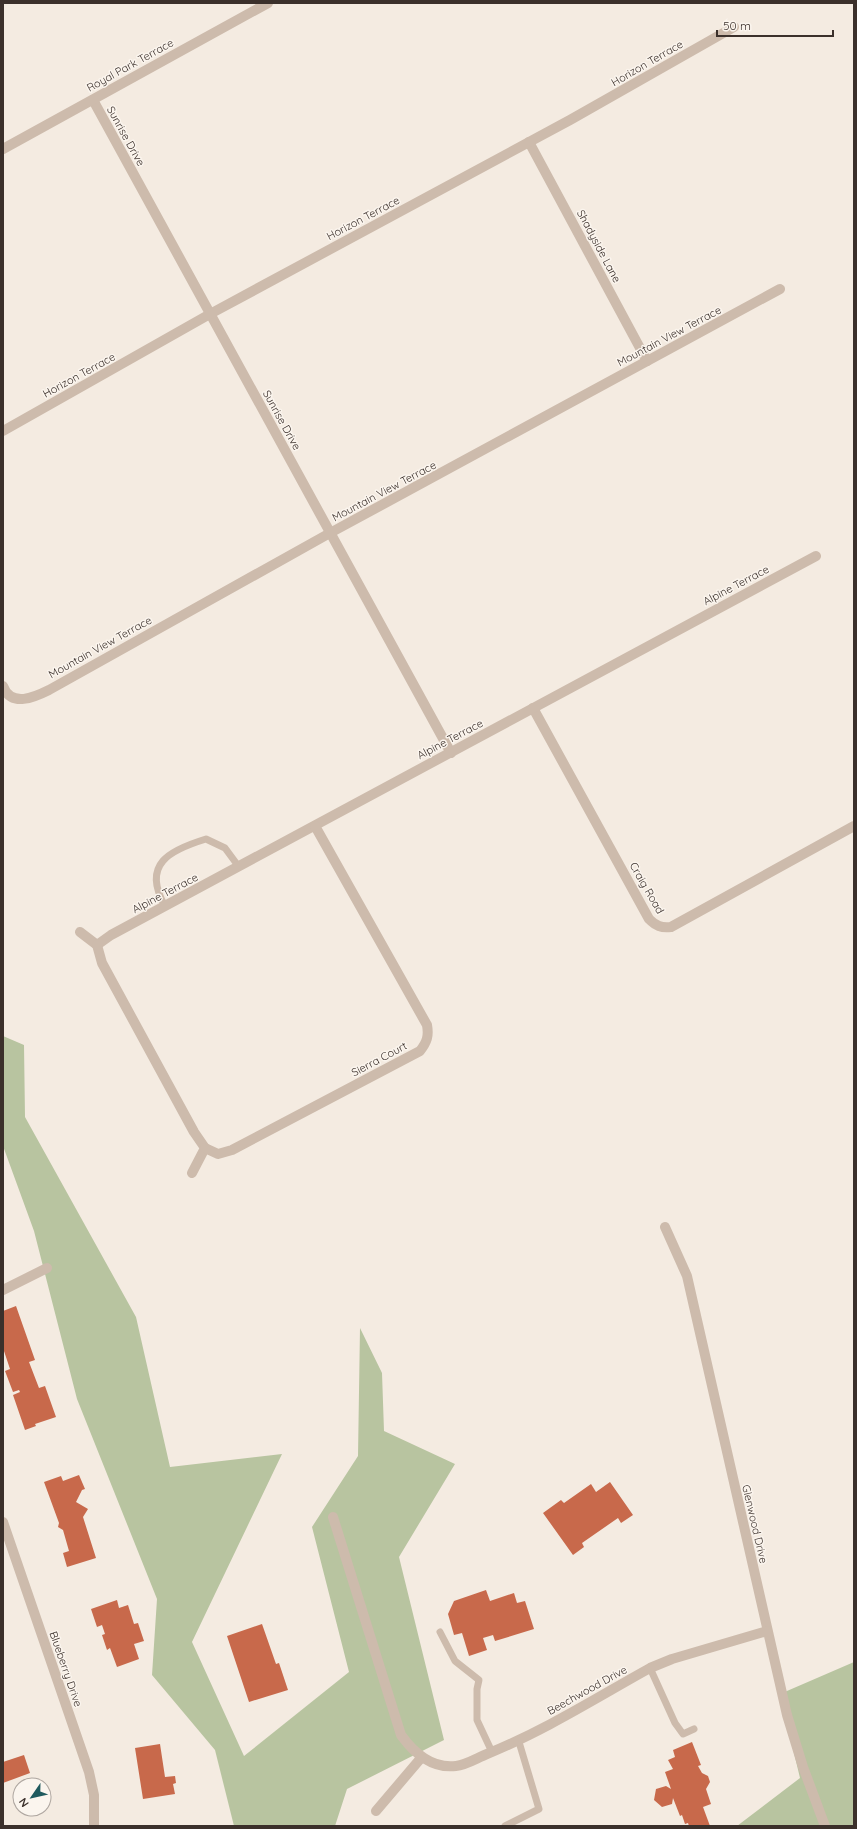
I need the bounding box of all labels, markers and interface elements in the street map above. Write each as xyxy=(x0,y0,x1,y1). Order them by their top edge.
scale bar xyxy=(717,12,833,38)
text: 50 m xyxy=(723,18,751,33)
street label: Royal Park Terrace xyxy=(84,35,176,95)
street label: Horizon Terrace xyxy=(609,37,685,89)
street label: Sunrise Drive xyxy=(104,104,148,168)
street label: Horizon Terrace xyxy=(324,193,402,243)
street label: Shadyside Lane xyxy=(574,207,624,285)
street label: Mountain View Terrace xyxy=(614,303,724,369)
street label: Horizon Terrace xyxy=(40,349,118,401)
street label: Sunrise Drive xyxy=(260,388,304,452)
street label: Mountain View Terrace xyxy=(329,458,439,524)
street label: Alpine Terrace xyxy=(701,562,771,608)
street label: Mountain View Terrace xyxy=(46,613,154,681)
street label: Alpine Terrace xyxy=(415,716,485,762)
street label: Craig Road xyxy=(627,860,667,916)
street label: Alpine Terrace xyxy=(130,870,200,916)
street label: Sierra Court xyxy=(349,1038,409,1079)
street label: Glenwood Drive xyxy=(739,1483,771,1565)
street label: Blueberry Drive xyxy=(46,1629,86,1709)
street label: Beechwood Drive xyxy=(545,1662,629,1718)
north arrow xyxy=(12,1777,52,1817)
text: N xyxy=(16,1795,32,1810)

